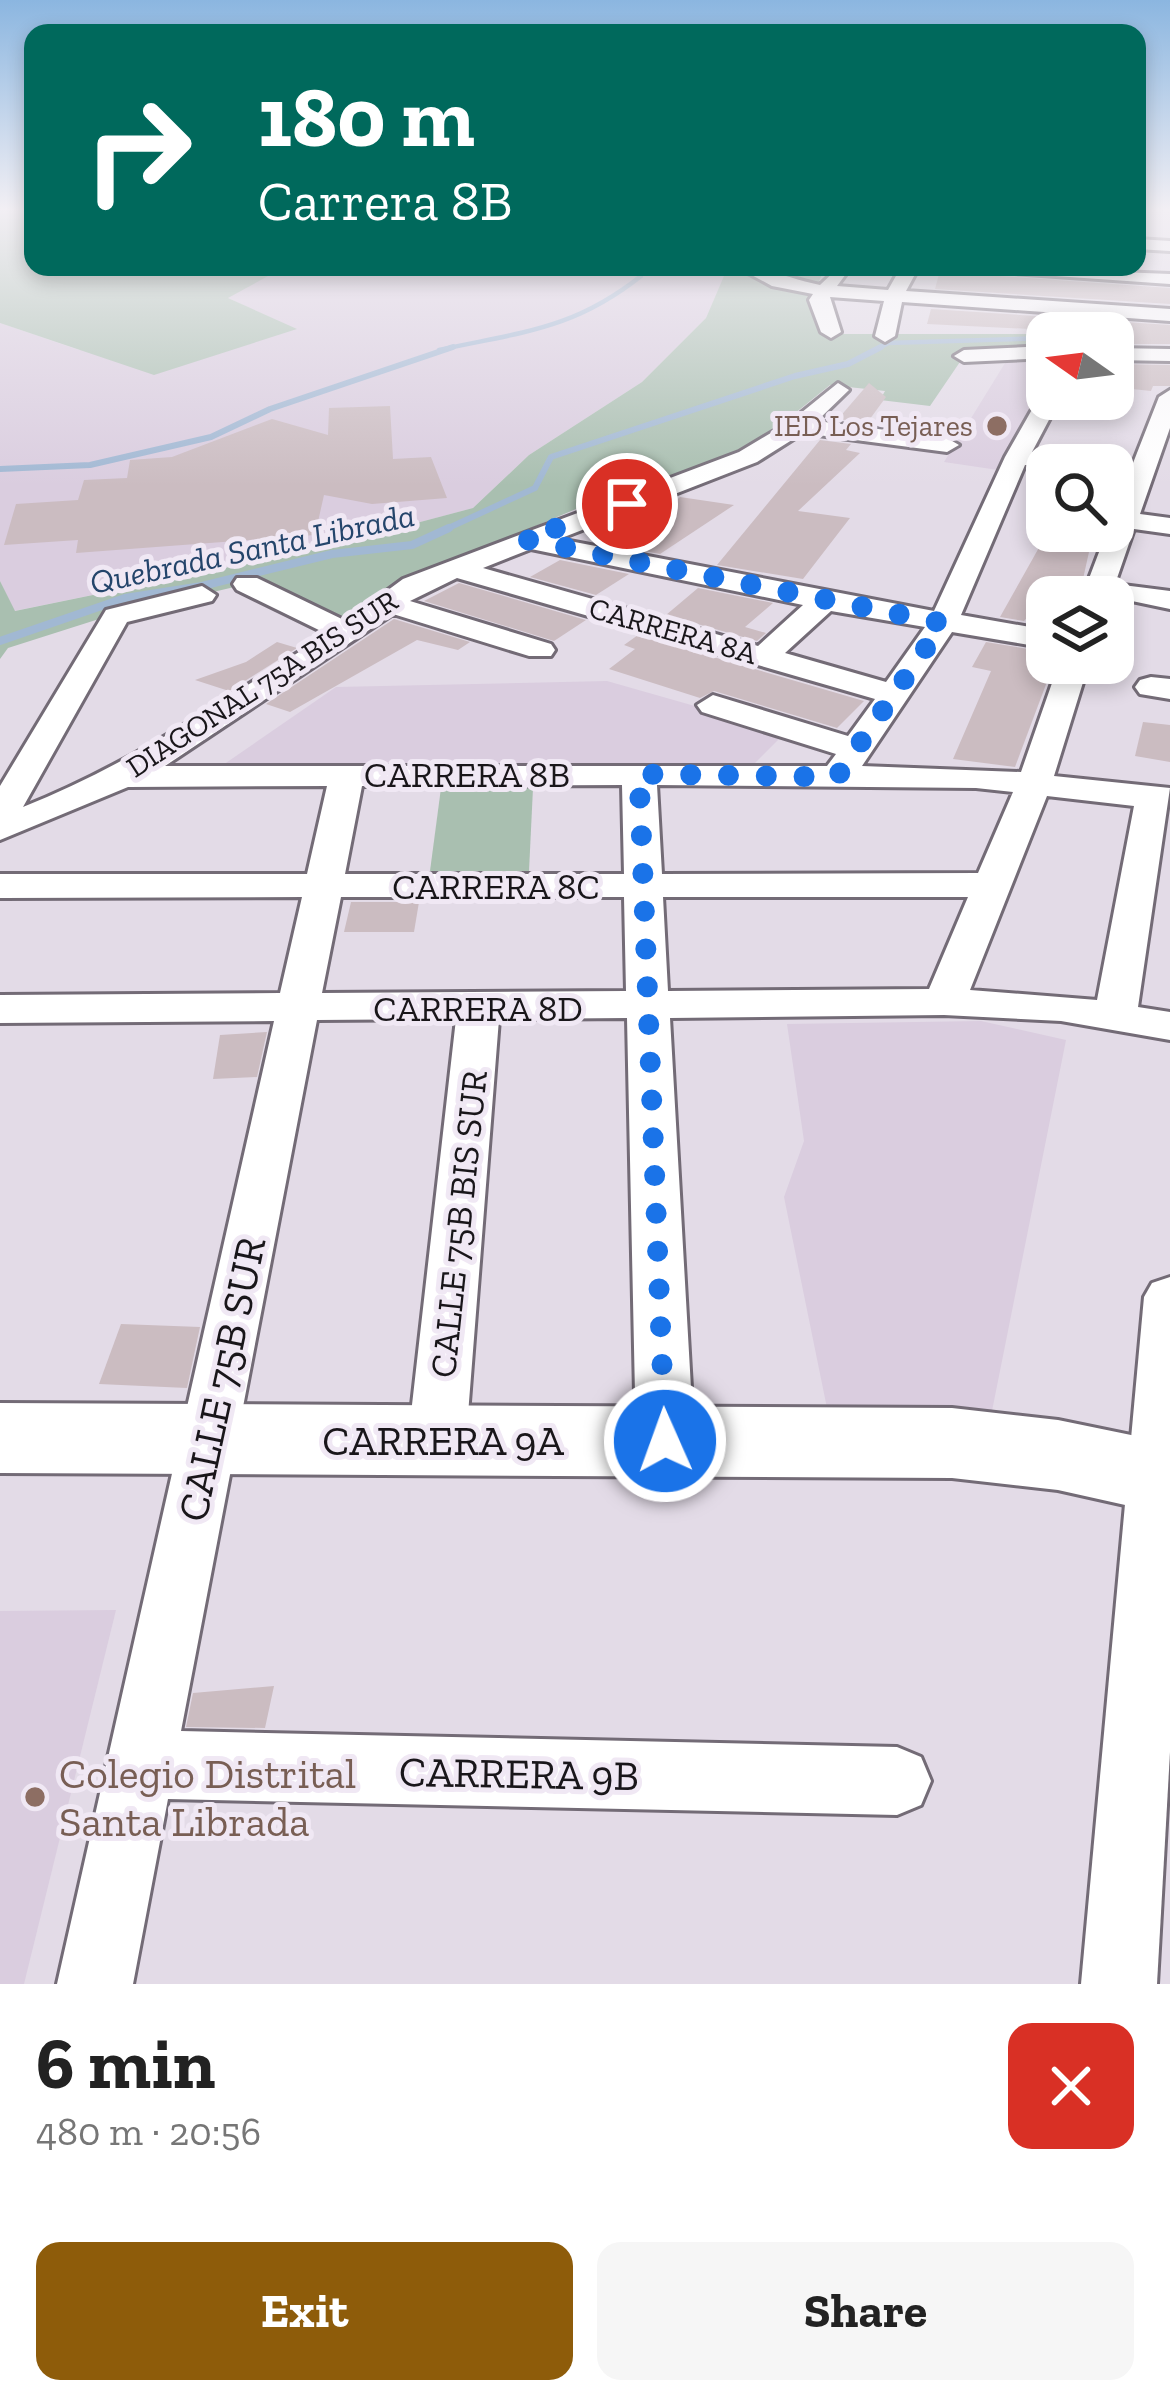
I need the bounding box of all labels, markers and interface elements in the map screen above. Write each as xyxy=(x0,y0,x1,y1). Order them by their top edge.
text: 180 m xyxy=(258,67,475,168)
icon: right xyxy=(60,72,216,228)
text: Carrera 8B xyxy=(258,169,512,234)
north arrow xyxy=(1026,312,1134,420)
map controls xyxy=(1026,312,1134,684)
place label: IED Los Tejares xyxy=(774,408,973,444)
marker: IED Los Tejares xyxy=(984,413,1010,439)
button: search xyxy=(1026,444,1134,552)
pin xyxy=(576,453,678,555)
icon: arrive xyxy=(594,471,660,537)
water label: Quebrada Santa Librada xyxy=(86,495,418,602)
button: layers xyxy=(1026,576,1134,684)
street label: DIAGONAL 75A BIS SUR xyxy=(120,583,405,785)
street label: CARRERA 8A xyxy=(585,590,762,672)
street label: CARRERA 8B xyxy=(364,753,570,796)
street label: CARRERA 8C xyxy=(392,865,600,908)
street label: CARRERA 8D xyxy=(373,987,583,1030)
street label: CALLE 75B BIS SUR xyxy=(421,1068,496,1380)
street label: CALLE 75B SUR xyxy=(167,1232,276,1526)
position arrow xyxy=(602,1378,728,1504)
street label: CARRERA 9A xyxy=(322,1415,565,1466)
street label: CARRERA 9B xyxy=(399,1746,639,1801)
place label: Colegio Distrital Santa Librada xyxy=(59,1748,356,1847)
marker: Colegio Distrital Santa Librada xyxy=(22,1784,48,1810)
text: 6 min xyxy=(36,2020,215,2106)
button: close xyxy=(1008,2023,1134,2149)
text: 480 m · 20:56 xyxy=(36,2108,261,2155)
button: Exit xyxy=(36,2242,573,2380)
button: Share xyxy=(597,2242,1134,2380)

